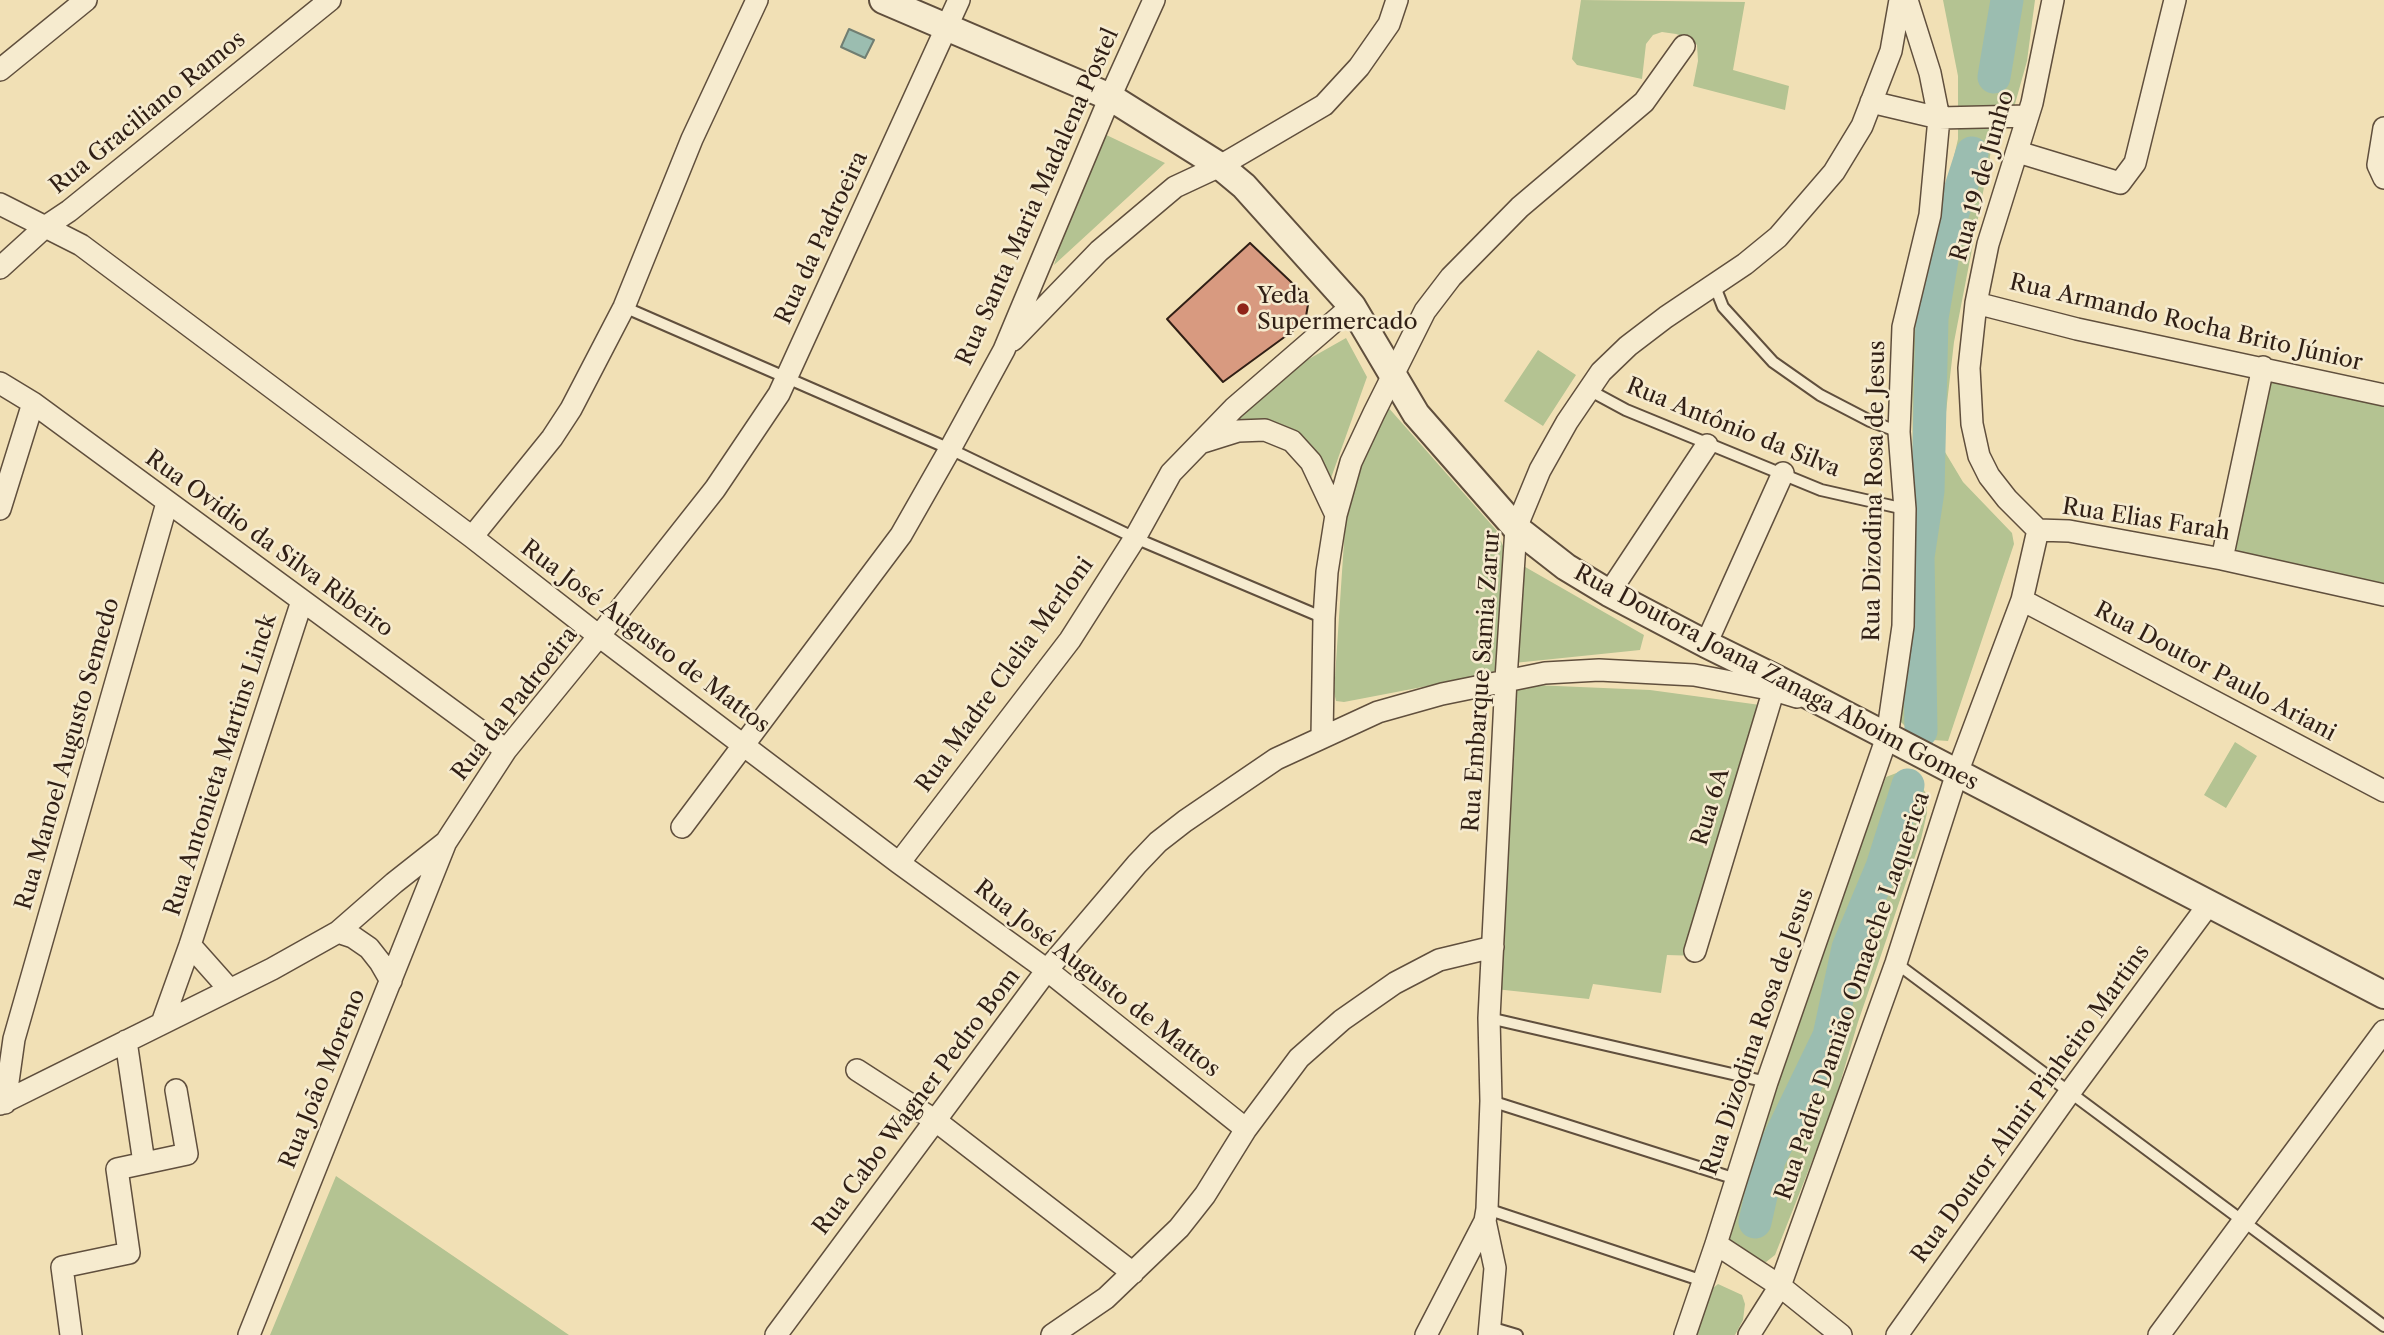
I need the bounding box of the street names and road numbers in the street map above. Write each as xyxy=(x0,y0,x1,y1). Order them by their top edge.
street label: Rua Santa Maria Madalena Postel xyxy=(951,24,1125,370)
street label: Rua Graciliano Ramos xyxy=(45,26,251,200)
street label: Rua 19 de Junho xyxy=(1945,87,2021,265)
street label: Rua da Padroeira xyxy=(770,147,874,329)
street label: Rua Armando Rocha Brito Júnior xyxy=(2007,269,2365,377)
street label: Rua Dizodina Rosa de Jesus xyxy=(1859,340,1891,642)
street label: Rua Antônio da Silva xyxy=(1622,372,1844,484)
street label: Rua Ovidio da Silva Ribeiro xyxy=(140,445,398,643)
street label: Rua Elias Farah xyxy=(2060,493,2232,547)
street label: Rua Embarque Samia Zarur xyxy=(1458,529,1506,833)
street label: Rua José Augusto de Mattos xyxy=(515,534,775,740)
street label: Rua Madre Clelia Merloni xyxy=(910,552,1100,798)
street label: Rua Doutora Joana Zanaga Aboim Gomes xyxy=(1569,559,1983,797)
street label: Rua Manoel Augusto Semedo xyxy=(10,595,126,913)
street label: Rua Doutor Paulo Ariani xyxy=(2089,597,2341,747)
street label: Rua Antonieta Martins Linck xyxy=(159,610,283,920)
street label: Rua da Padroeira xyxy=(446,622,584,786)
street label: Rua 6A xyxy=(1686,765,1736,849)
street label: Rua Padre Damião Omaeche Laquerica xyxy=(1770,788,1936,1204)
street label: Rua José Augusto de Mattos xyxy=(969,874,1225,1084)
street label: Rua Dizodina Rosa de Jesus xyxy=(1696,885,1820,1179)
street label: Rua Doutor Almir Pinheiro Martins xyxy=(1906,939,2156,1269)
street label: Rua Cabo Wagner Pedro Bom xyxy=(808,963,1026,1241)
street label: Rua João Moreno xyxy=(274,985,372,1173)

